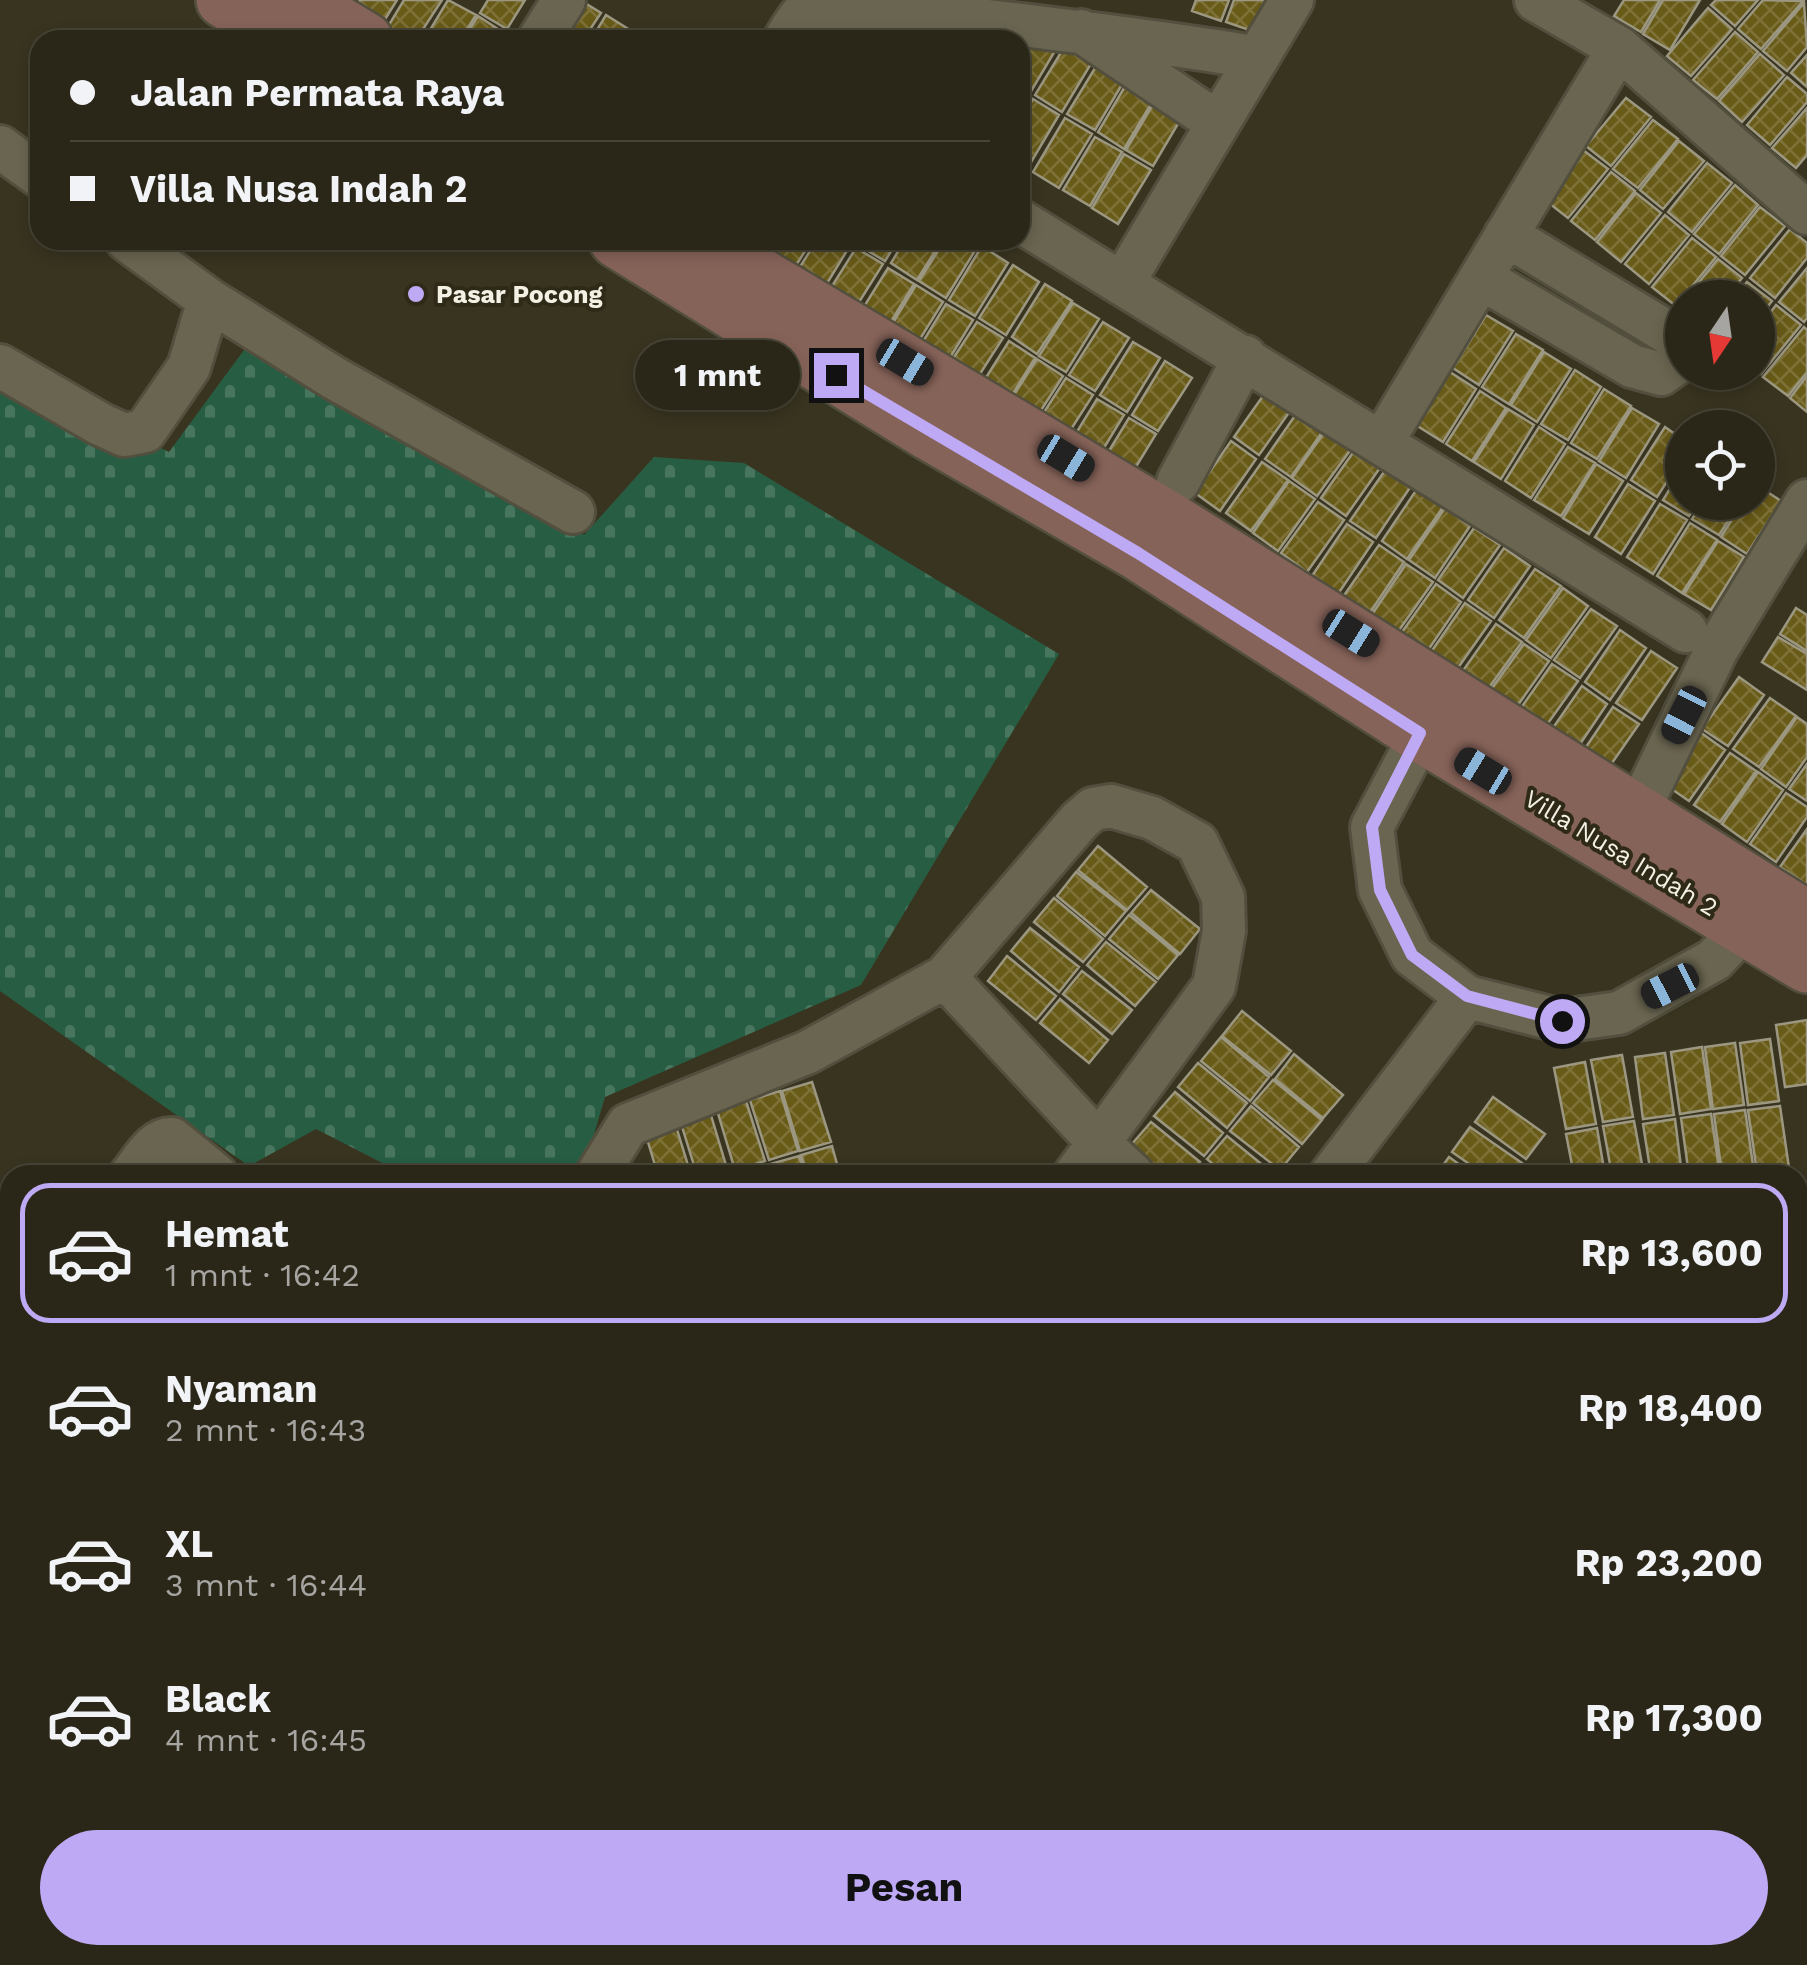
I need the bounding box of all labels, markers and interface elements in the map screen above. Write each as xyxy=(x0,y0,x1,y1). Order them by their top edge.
text: Jalan Permata Raya xyxy=(130,71,504,115)
text: Villa Nusa Indah 2 xyxy=(130,167,468,211)
place label: Pasar Pocong xyxy=(436,280,602,309)
north arrow xyxy=(1665,280,1775,390)
map controls xyxy=(1665,280,1775,520)
marker: Pasar Pocong xyxy=(405,283,427,305)
car xyxy=(872,334,938,390)
callout: 1 mnt xyxy=(636,340,801,410)
route end xyxy=(814,353,859,398)
text: 1 mnt xyxy=(674,356,761,394)
button: locate xyxy=(1665,410,1775,520)
car xyxy=(1033,430,1099,486)
car xyxy=(1318,604,1384,662)
car xyxy=(1657,681,1711,749)
car xyxy=(1450,743,1516,799)
street label: Villa Nusa Indah 2 xyxy=(1519,784,1723,922)
car xyxy=(1636,959,1704,1013)
route start xyxy=(1540,999,1585,1044)
icon: car xyxy=(45,1208,135,1298)
text: Hemat xyxy=(165,1212,289,1256)
text: Rp 13,600 xyxy=(1580,1231,1763,1275)
text: 1 mnt · 16:42 xyxy=(165,1256,360,1294)
icon: car xyxy=(45,1363,135,1453)
text: Nyaman xyxy=(165,1367,317,1411)
text: Rp 18,400 xyxy=(1578,1386,1763,1430)
text: 2 mnt · 16:43 xyxy=(165,1411,366,1449)
icon: car xyxy=(45,1518,135,1608)
text: XL xyxy=(165,1522,213,1566)
text: Rp 23,200 xyxy=(1574,1541,1763,1585)
text: 3 mnt · 16:44 xyxy=(165,1566,367,1604)
icon: car xyxy=(45,1673,135,1763)
text: Black xyxy=(165,1677,271,1721)
text: Rp 17,300 xyxy=(1585,1696,1763,1740)
text: 4 mnt · 16:45 xyxy=(165,1721,367,1759)
button: Pesan xyxy=(40,1830,1768,1945)

